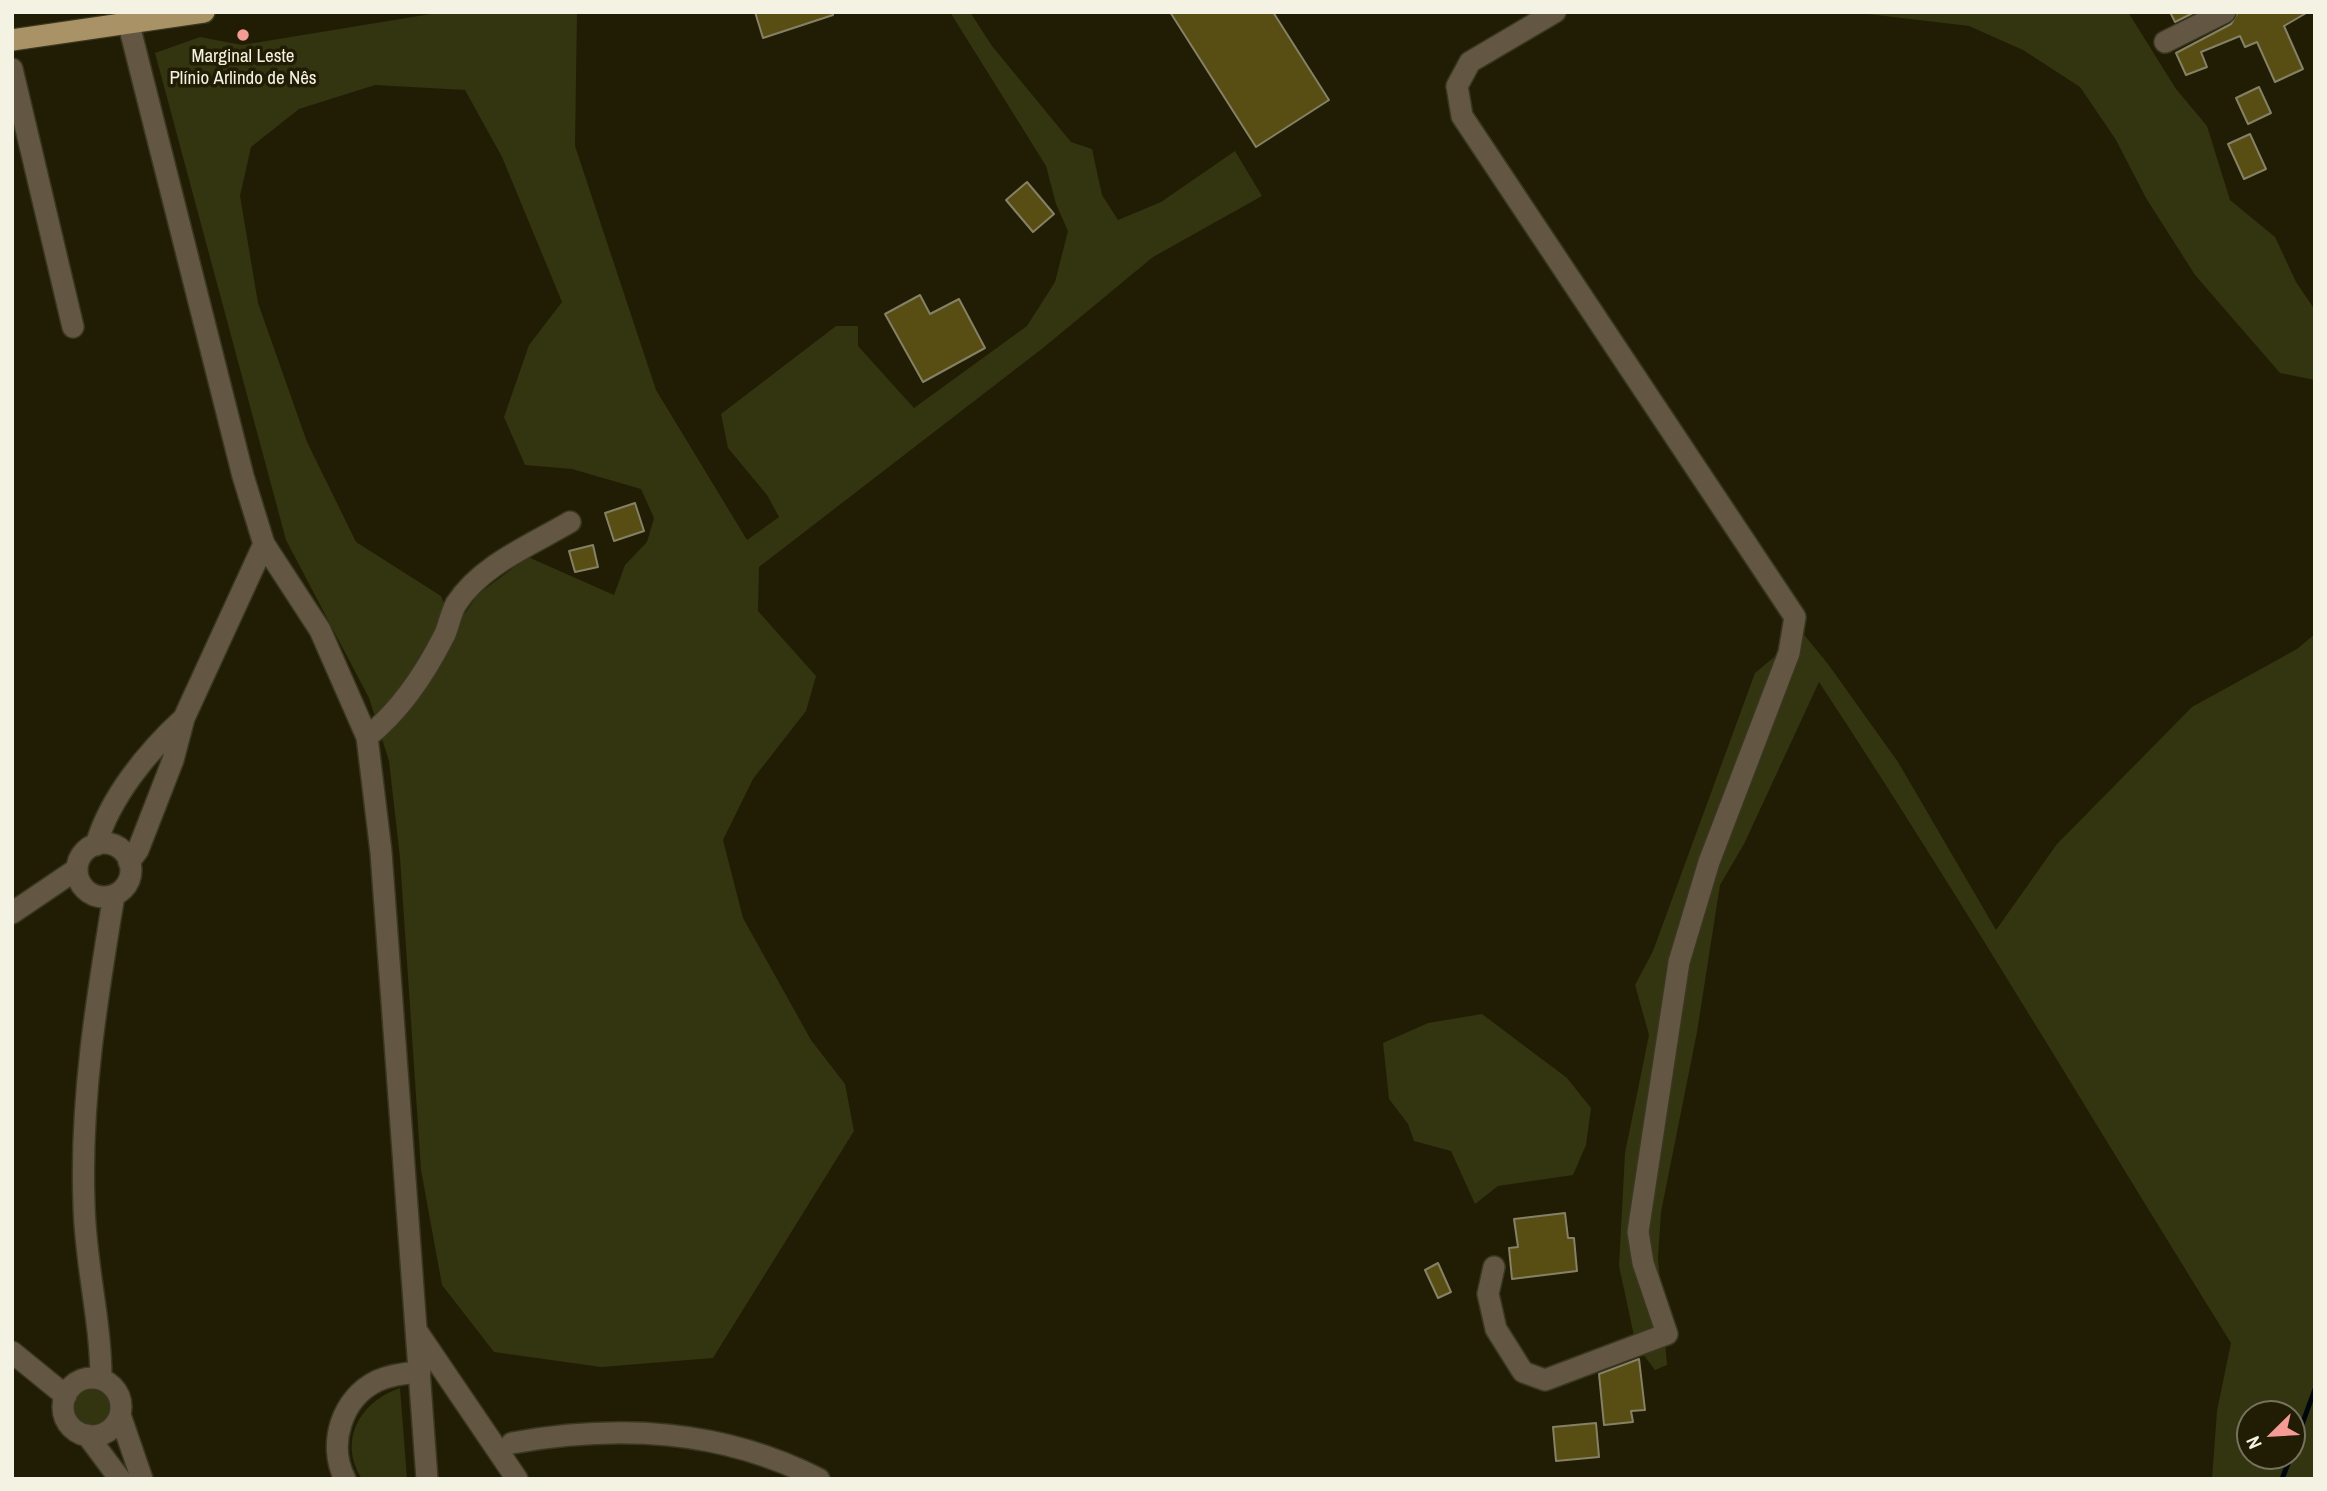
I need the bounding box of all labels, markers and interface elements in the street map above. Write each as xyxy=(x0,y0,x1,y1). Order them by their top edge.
marker: Marginal Leste Plínio Arlindo de Nês xyxy=(235,27,251,43)
place label: Marginal Leste Plínio Arlindo de Nês xyxy=(169,46,317,90)
north arrow xyxy=(2236,1400,2306,1470)
text: N xyxy=(2239,1432,2268,1453)

